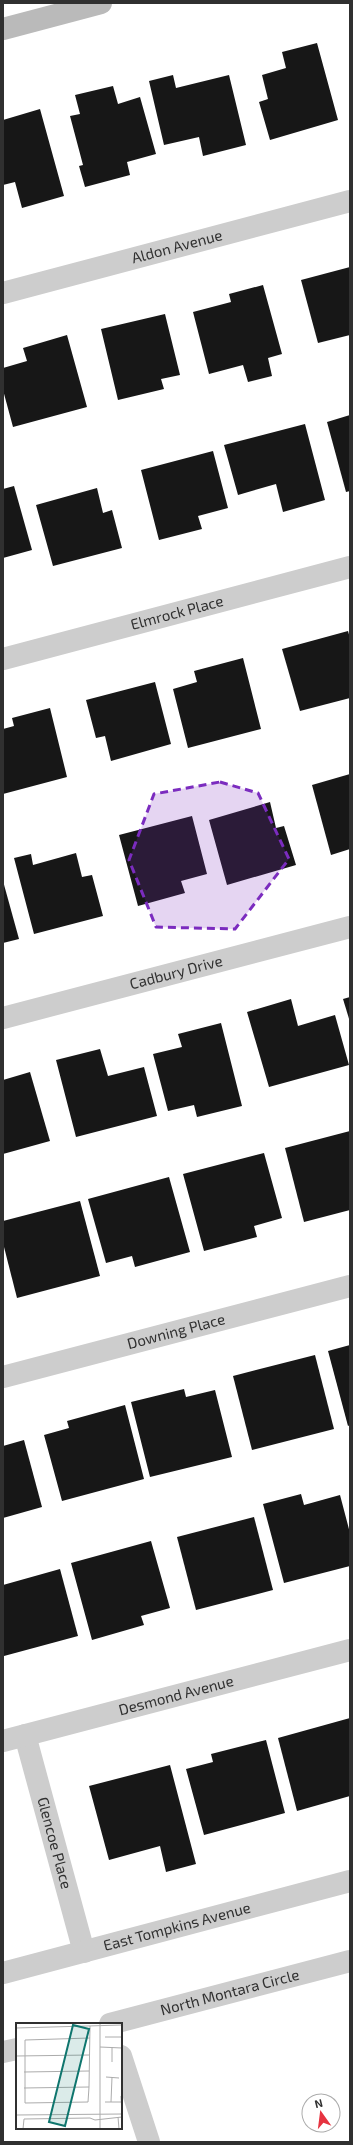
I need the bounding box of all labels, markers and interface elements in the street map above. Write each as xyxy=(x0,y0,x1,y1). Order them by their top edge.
street label: Aldon Avenue xyxy=(129,225,224,267)
street label: Elmrock Place xyxy=(128,591,225,633)
street label: Cadbury Drive xyxy=(128,951,224,992)
street label: Downing Place xyxy=(125,1309,227,1352)
street label: Desmond Avenue xyxy=(117,1671,235,1718)
street label: Glencoe Place xyxy=(34,1795,76,1891)
street label: East Tompkins Avenue xyxy=(101,1898,252,1954)
street label: North Montara Circle xyxy=(158,1965,301,2018)
inset map xyxy=(16,2023,122,2129)
north arrow xyxy=(301,2093,341,2133)
text: N xyxy=(313,2096,324,2110)

